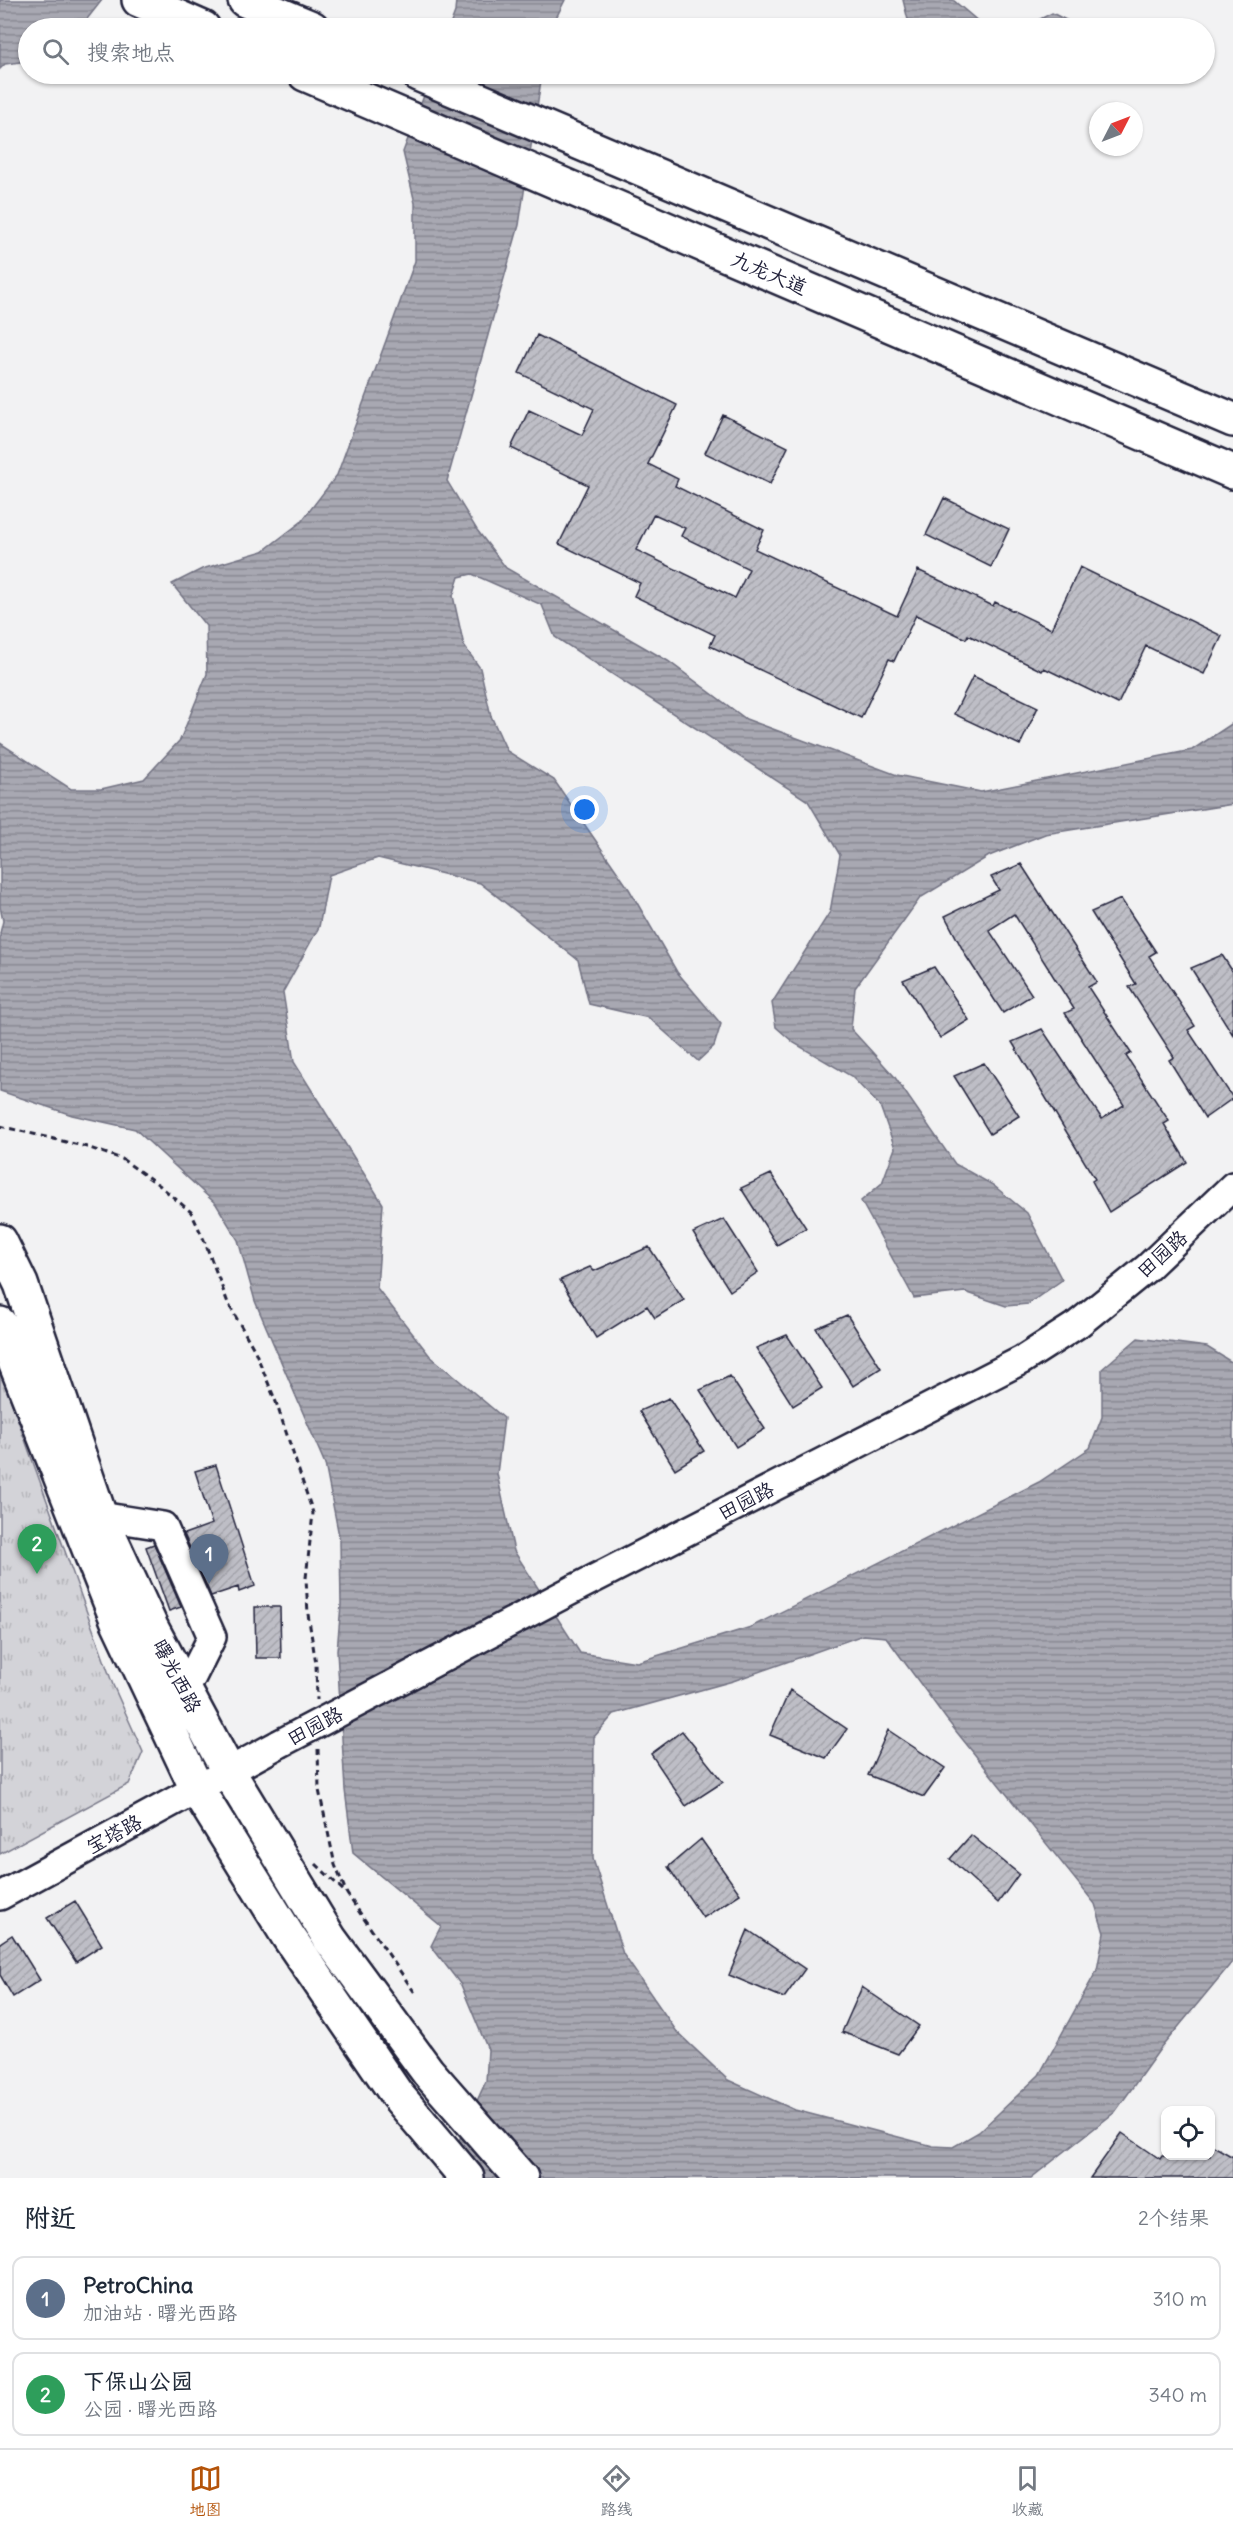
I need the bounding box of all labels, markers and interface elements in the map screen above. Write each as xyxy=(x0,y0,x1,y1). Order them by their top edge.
search box xyxy=(18,18,1215,84)
icon: search xyxy=(39,35,72,68)
text: 搜索地点 xyxy=(87,38,175,66)
north arrow xyxy=(1089,102,1143,156)
street label: 九龙大道 xyxy=(727,245,811,300)
your location xyxy=(570,795,599,824)
street label: 田园路 xyxy=(1131,1224,1193,1283)
street label: 田园路 xyxy=(713,1475,779,1525)
pin: 2 xyxy=(18,1524,57,1574)
pin: 1 xyxy=(190,1534,228,1584)
street label: 曙光西路 xyxy=(148,1635,208,1718)
street label: 田园路 xyxy=(282,1700,348,1751)
street label: 宝塔路 xyxy=(81,1808,147,1859)
map controls xyxy=(1161,2106,1215,2160)
button: locate xyxy=(1161,2106,1215,2160)
text: 附近 xyxy=(24,2201,76,2234)
text: 2个结果 xyxy=(1138,2205,1209,2230)
text: PetroChina xyxy=(83,2271,193,2299)
text: 1 xyxy=(42,2286,49,2311)
text: 310 m xyxy=(1152,2286,1207,2311)
text: 加油站 · 曙光西路 xyxy=(83,2300,237,2325)
text: 下保山公园 xyxy=(83,2367,193,2395)
text: 2 xyxy=(40,2382,51,2407)
text: 340 m xyxy=(1149,2382,1207,2407)
text: 公园 · 曙光西路 xyxy=(83,2396,217,2421)
tab: 地图 xyxy=(189,2462,222,2520)
tab: 路线 xyxy=(600,2462,633,2520)
tab: 收藏 xyxy=(1011,2462,1044,2520)

